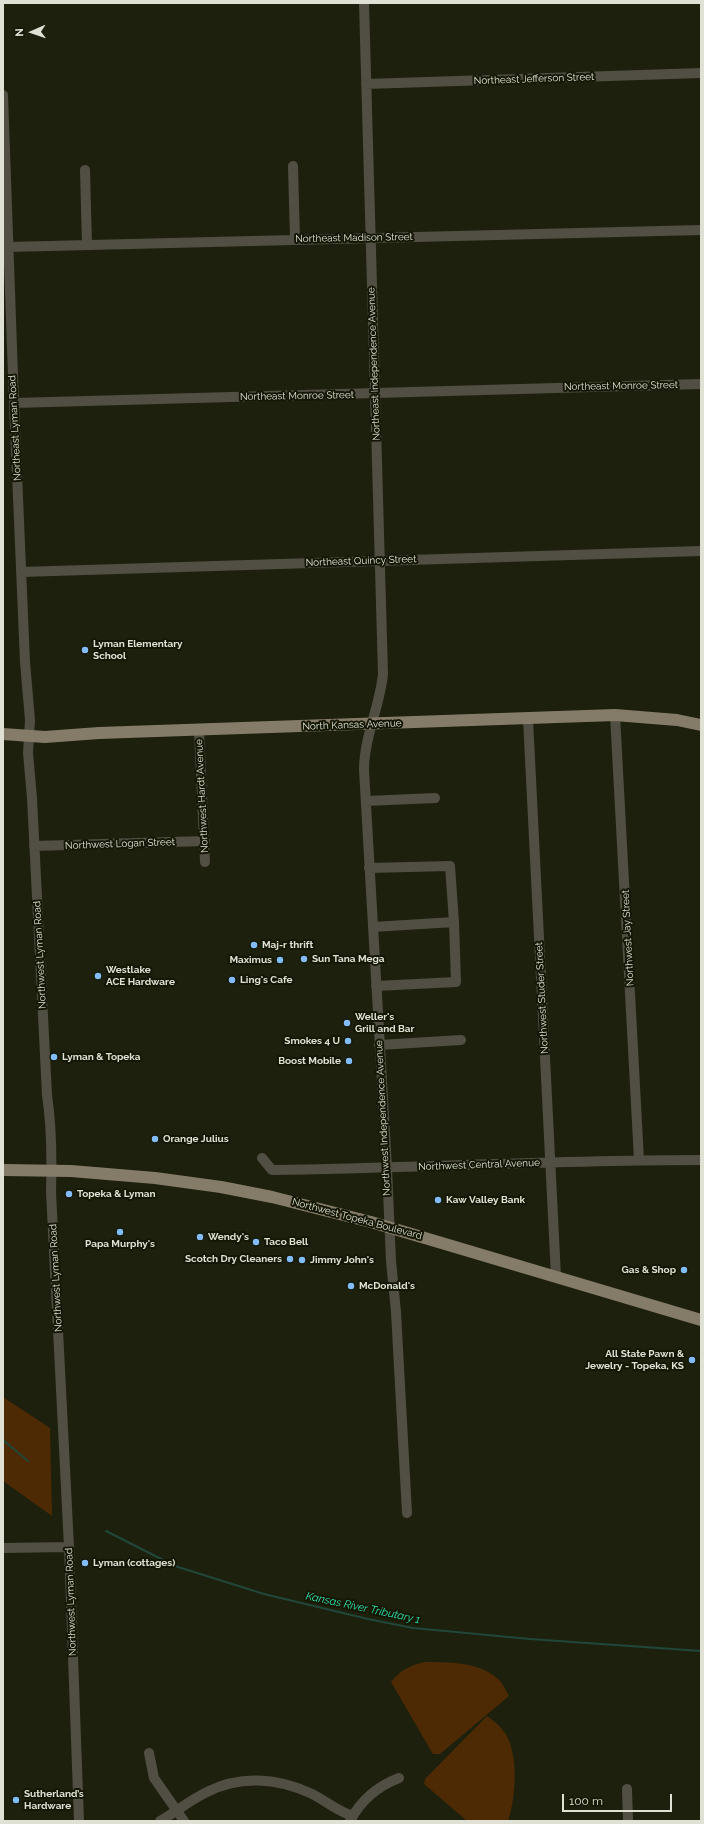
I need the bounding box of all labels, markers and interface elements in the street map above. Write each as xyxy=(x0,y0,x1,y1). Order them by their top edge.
north arrow xyxy=(12,12,52,52)
text: N xyxy=(13,28,26,37)
street label: Northeast Jefferson Street xyxy=(473,71,595,87)
street label: Northeast Madison Street xyxy=(295,231,413,245)
street label: Northeast Independence Avenue xyxy=(365,287,383,441)
street label: Northeast Lyman Road xyxy=(6,375,24,481)
street label: Northeast Monroe Street xyxy=(564,379,678,393)
street label: Northeast Monroe Street xyxy=(240,389,354,403)
street label: Northeast Quincy Street xyxy=(305,553,417,569)
place label: Lyman Elementary School xyxy=(93,638,183,662)
marker: Lyman Elementary School xyxy=(80,645,90,655)
street label: North Kansas Avenue xyxy=(302,717,402,733)
street label: Northwest Hardt Avenue xyxy=(193,739,211,853)
street label: Northwest Logan Street xyxy=(65,836,175,852)
street label: Northwest Jay Street xyxy=(619,890,637,986)
street label: Northwest Lyman Road xyxy=(31,901,49,1009)
place label: Maj-r thrift xyxy=(262,939,313,951)
marker: Maj-r thrift xyxy=(249,940,259,950)
street label: Northwest Studer Street xyxy=(533,942,551,1054)
place label: Sun Tana Mega xyxy=(312,953,385,965)
place label: Maximus xyxy=(229,954,272,966)
marker: Sun Tana Mega xyxy=(299,954,309,964)
marker: Maximus xyxy=(275,955,285,965)
place label: Westlake ACE Hardware xyxy=(106,964,175,988)
marker: Westlake ACE Hardware xyxy=(93,971,103,981)
place label: Ling's Cafe xyxy=(240,974,293,986)
marker: Ling's Cafe xyxy=(227,975,237,985)
place label: Weller's Grill and Bar xyxy=(355,1011,414,1034)
marker: Weller's Grill and Bar xyxy=(342,1018,352,1028)
place label: Smokes 4 U xyxy=(284,1035,340,1047)
marker: Smokes 4 U xyxy=(343,1036,353,1046)
street label: Northwest Independence Avenue xyxy=(373,1040,393,1196)
place label: Lyman & Topeka xyxy=(62,1051,141,1063)
marker: Lyman & Topeka xyxy=(49,1052,59,1062)
place label: Boost Mobile xyxy=(278,1055,341,1067)
marker: Boost Mobile xyxy=(344,1056,354,1066)
place label: Orange Julius xyxy=(163,1133,229,1145)
marker: Orange Julius xyxy=(150,1134,160,1144)
street label: Northwest Central Avenue xyxy=(418,1157,540,1173)
place label: Topeka & Lyman xyxy=(77,1188,156,1200)
marker: Topeka & Lyman xyxy=(64,1189,74,1199)
place label: Kaw Valley Bank xyxy=(446,1194,525,1206)
marker: Kaw Valley Bank xyxy=(433,1195,443,1205)
street label: Northwest Topeka Boulevard xyxy=(291,1196,423,1242)
street label: Northwest Lyman Road xyxy=(47,1224,65,1332)
marker: Papa Murphy's xyxy=(115,1227,125,1237)
place label: Wendy's xyxy=(208,1231,249,1243)
marker: Wendy's xyxy=(195,1232,205,1242)
place label: Taco Bell xyxy=(264,1236,308,1248)
marker: Taco Bell xyxy=(251,1237,261,1247)
place label: Papa Murphy's xyxy=(85,1238,155,1250)
place label: Scotch Dry Cleaners xyxy=(185,1253,282,1265)
marker: Scotch Dry Cleaners xyxy=(285,1254,295,1264)
place label: Jimmy John's xyxy=(310,1254,374,1266)
marker: Jimmy John's xyxy=(297,1255,307,1265)
place label: Gas & Shop xyxy=(622,1264,676,1276)
marker: Gas & Shop xyxy=(679,1265,689,1275)
place label: McDonald's xyxy=(359,1280,415,1292)
marker: McDonald's xyxy=(346,1281,356,1291)
place label: All State Pawn & Jewelry - Topeka, KS xyxy=(585,1348,684,1372)
marker: All State Pawn & Jewelry - Topeka, KS xyxy=(687,1355,697,1365)
street label: Northwest Lyman Road xyxy=(63,1548,79,1656)
place label: Lyman (cottages) xyxy=(93,1557,175,1569)
marker: Lyman (cottages) xyxy=(80,1558,90,1568)
water label: Kansas River Tributary 1 xyxy=(305,1589,421,1627)
scale bar xyxy=(564,1786,674,1812)
place label: Sutherland’s Hardware xyxy=(24,1788,84,1812)
text: 100 m xyxy=(569,1794,603,1808)
marker: Sutherland’s Hardware xyxy=(11,1795,21,1805)

